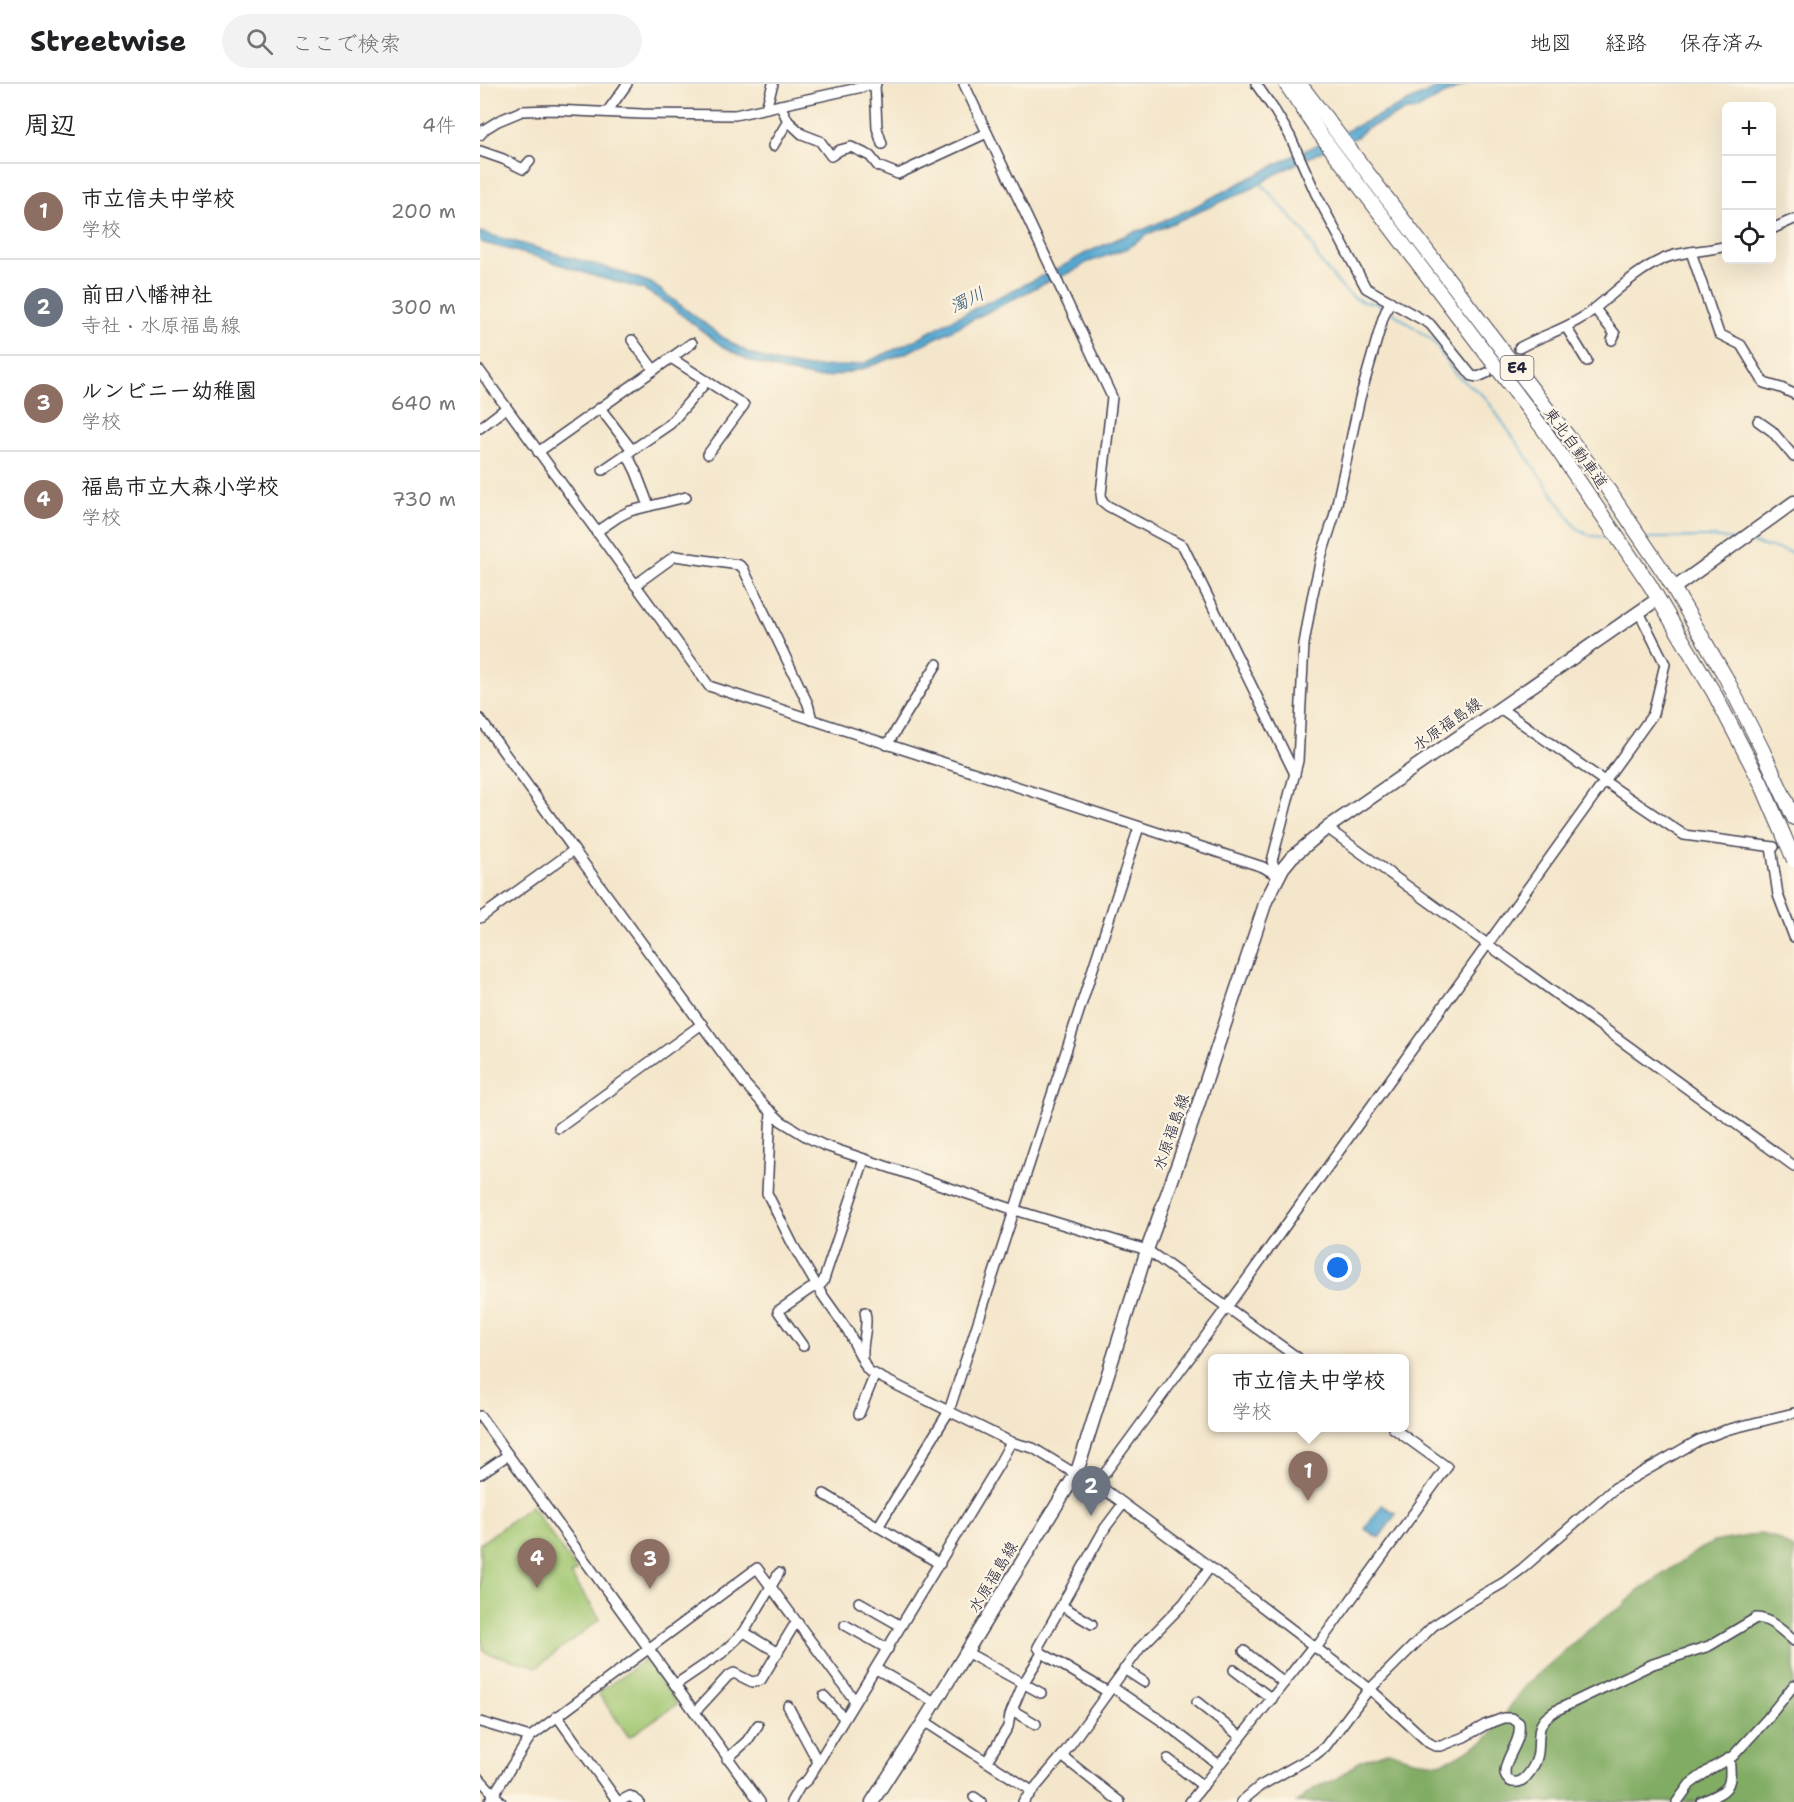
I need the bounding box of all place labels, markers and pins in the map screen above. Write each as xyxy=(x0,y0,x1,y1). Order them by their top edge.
pin: 1 xyxy=(1288,1452,1328,1501)
pin: 2 xyxy=(1072,1466,1110,1516)
pin: 4 xyxy=(518,1538,556,1588)
pin: 3 xyxy=(630,1540,670,1589)

